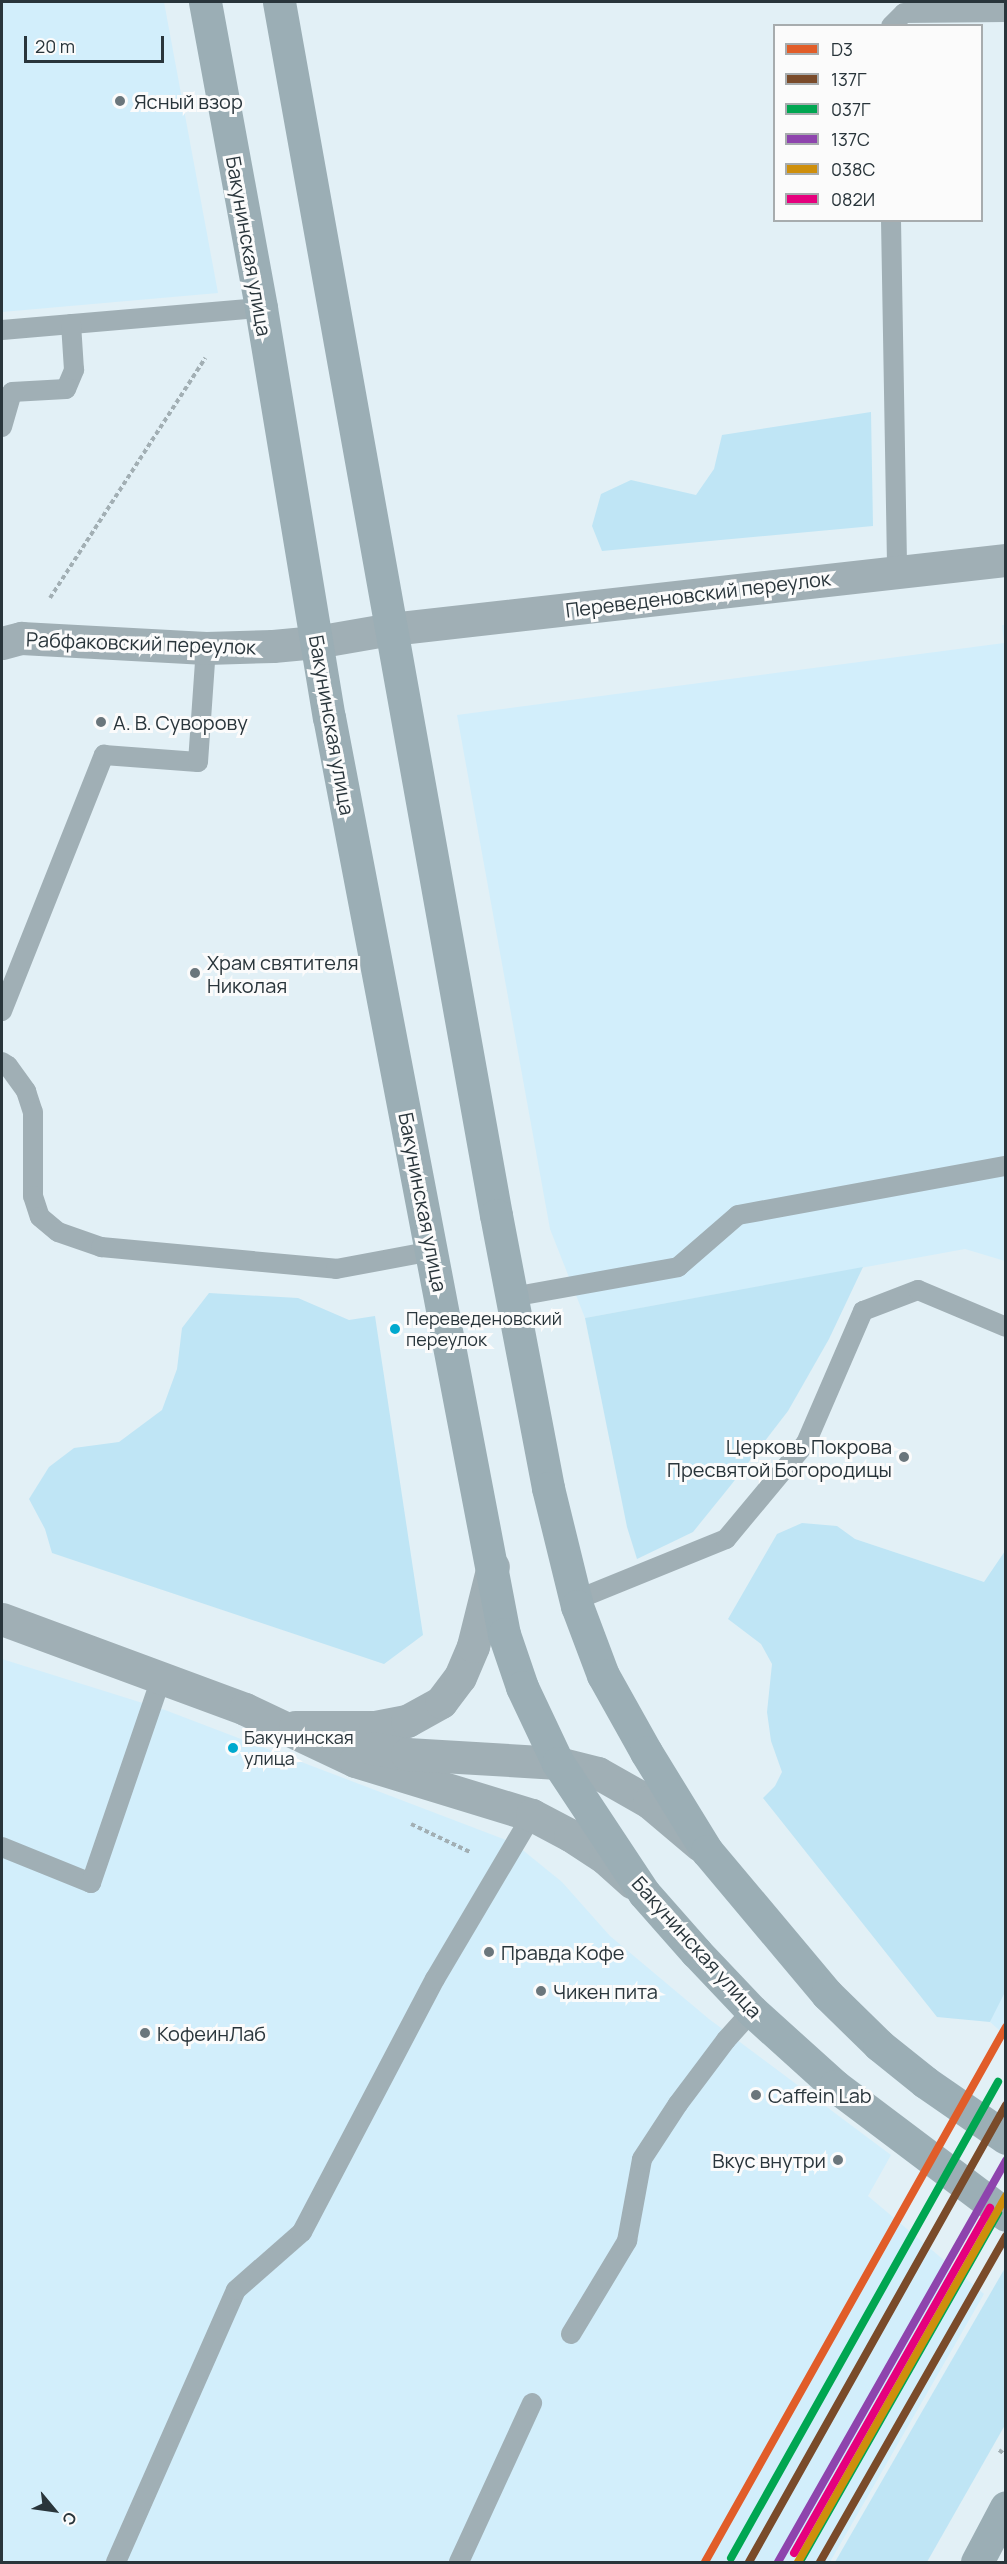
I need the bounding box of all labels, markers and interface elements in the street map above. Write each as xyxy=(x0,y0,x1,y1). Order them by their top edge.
scale bar xyxy=(27,24,166,62)
legend xyxy=(773,24,983,222)
text: 20 m xyxy=(35,34,75,58)
text: D3 xyxy=(831,37,853,61)
text: 137Г xyxy=(831,67,867,91)
place label: Ясный взор xyxy=(134,89,243,113)
marker: Ясный взор xyxy=(111,92,129,110)
text: 037Г xyxy=(831,97,871,121)
text: 137С xyxy=(831,127,870,151)
street label: Бакунинская улица xyxy=(221,154,277,338)
text: 038С xyxy=(831,157,875,181)
text: 082И xyxy=(831,187,875,211)
street label: Переведеновский переулок xyxy=(564,566,832,622)
street label: Рабфаковский переулок xyxy=(26,627,256,659)
street label: Бакунинская улица xyxy=(304,633,360,817)
place label: А. В. Суворову xyxy=(113,710,248,734)
marker: А. В. Суворову xyxy=(94,715,108,729)
place label: Храм святителя Николая xyxy=(207,950,359,997)
marker: Храм святителя Николая xyxy=(188,966,202,980)
street label: Бакунинская улица xyxy=(394,1110,452,1294)
place label: Переведеновский переулок xyxy=(406,1308,562,1350)
marker: Переведеновский переулок xyxy=(389,1323,401,1335)
place label: Церковь Покрова Пресвятой Богородицы xyxy=(667,1434,892,1481)
marker: Церковь Покрова Пресвятой Богородицы xyxy=(897,1450,911,1464)
place label: Бакунинская улица xyxy=(244,1727,354,1770)
marker: Бакунинская улица xyxy=(227,1742,239,1754)
street label: Бакунинская улица xyxy=(627,1871,767,2023)
place label: Правда Кофе xyxy=(501,1940,625,1964)
marker: Правда Кофе xyxy=(482,1945,496,1959)
place label: Чикен пита xyxy=(553,1979,658,2003)
marker: Чикен пита xyxy=(534,1984,548,1998)
place label: КофеинЛаб xyxy=(157,2021,266,2045)
marker: КофеинЛаб xyxy=(138,2026,152,2040)
place label: Caffein Lab xyxy=(768,2083,872,2107)
marker: Caffein Lab xyxy=(749,2088,763,2102)
place label: Вкус внутри xyxy=(712,2148,826,2172)
marker: Вкус внутри xyxy=(831,2153,845,2167)
north arrow xyxy=(24,2480,84,2540)
text: С xyxy=(57,2508,82,2529)

